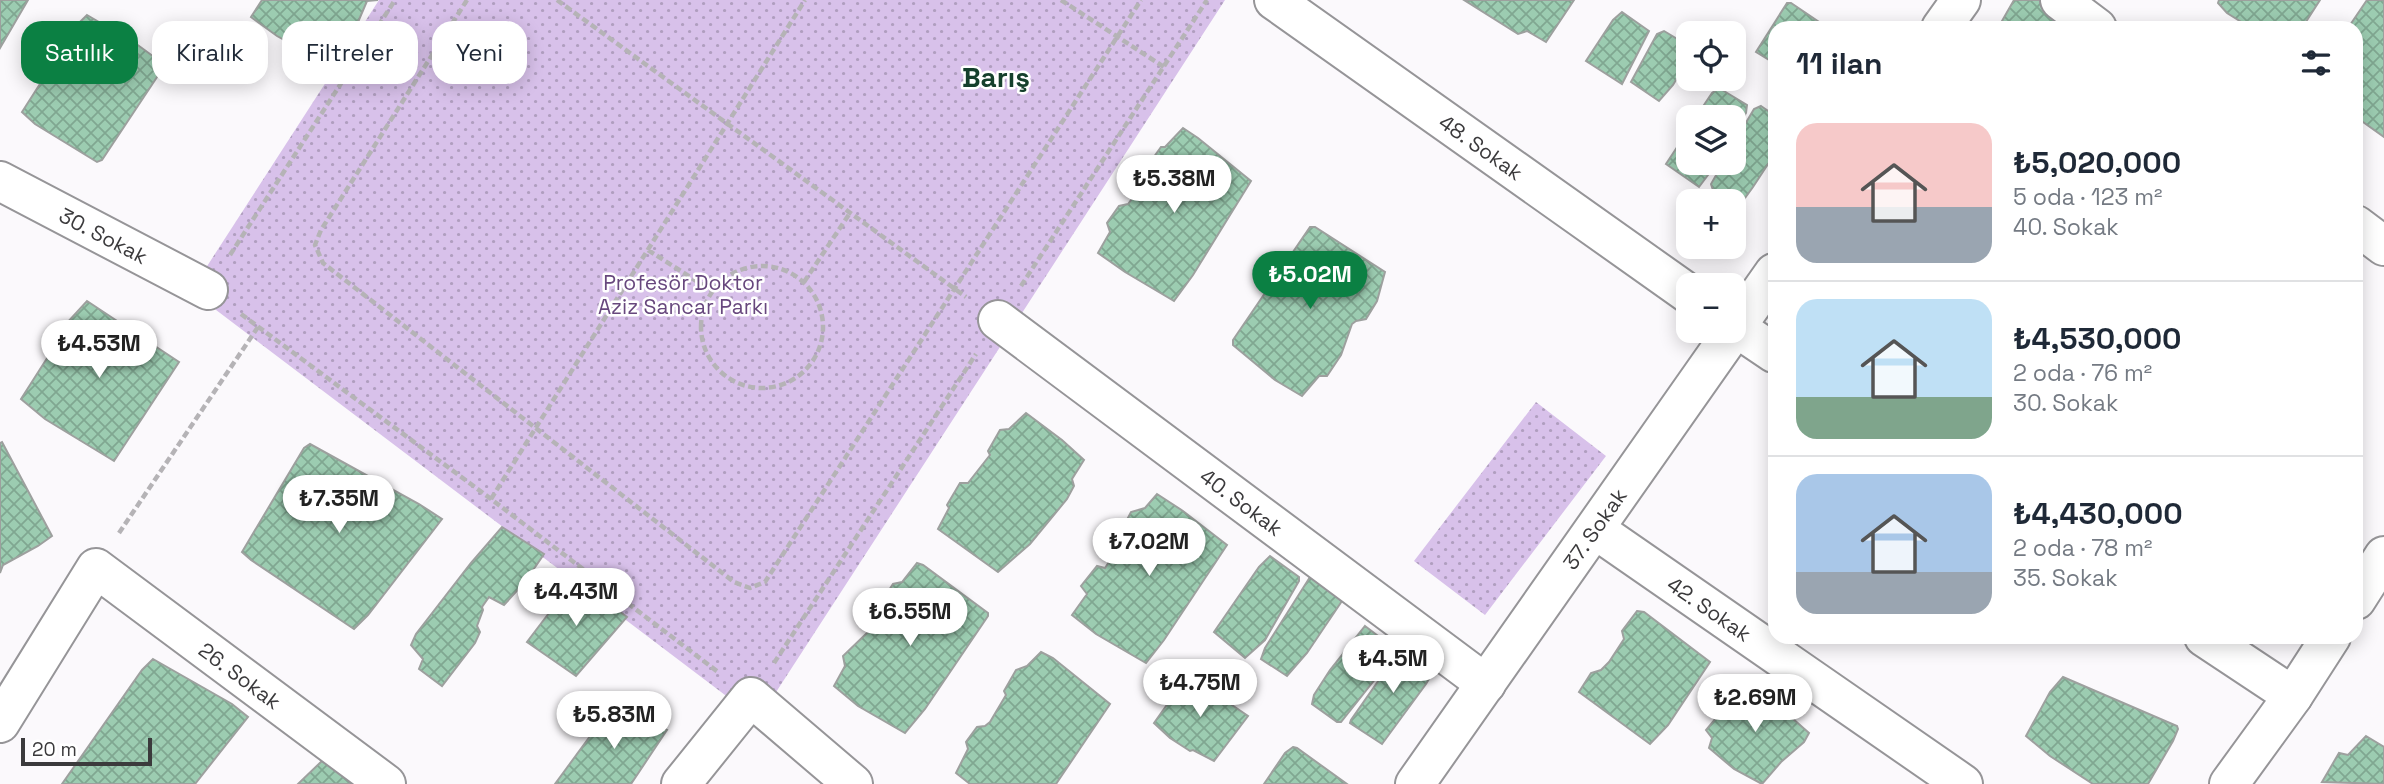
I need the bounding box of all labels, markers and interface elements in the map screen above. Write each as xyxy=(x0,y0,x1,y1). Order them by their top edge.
chip: Satılık xyxy=(21,21,138,84)
chip: Kiralık xyxy=(152,21,268,84)
chip: Filtreler xyxy=(282,21,418,84)
chip: Yeni xyxy=(432,21,527,84)
map controls xyxy=(1676,21,1746,343)
button: locate xyxy=(1676,21,1746,91)
text: 11 ilan xyxy=(1796,44,1883,83)
icon: filters xyxy=(2297,44,2335,82)
district label: Barış xyxy=(962,59,1030,95)
button: layers xyxy=(1676,105,1746,175)
street label: 48. Sokak xyxy=(1434,108,1528,186)
text: ₺5,020,000 xyxy=(2013,143,2181,182)
icon: home xyxy=(1852,151,1936,235)
pin: ₺5.38M xyxy=(1117,156,1231,215)
text: ₺5.38M xyxy=(1133,163,1215,193)
text: 5 oda · 123 m² xyxy=(2013,182,2162,212)
button: + xyxy=(1676,189,1746,259)
street label: 30. Sokak xyxy=(55,201,152,270)
text: 40. Sokak xyxy=(2013,212,2119,242)
pin: ₺5.02M xyxy=(1253,252,1367,311)
text: ₺5.02M xyxy=(1268,259,1352,289)
park label: Profesör Doktor Aziz Sancar Parkı xyxy=(598,269,768,320)
button: − xyxy=(1676,273,1746,343)
text: ₺4,530,000 xyxy=(2013,319,2182,358)
pin: ₺4.53M xyxy=(42,320,156,380)
icon: home xyxy=(1852,327,1936,411)
text: ₺4.53M xyxy=(57,328,141,358)
text: 2 oda · 76 m² xyxy=(2013,358,2152,388)
text: 30. Sokak xyxy=(2013,388,2118,418)
street label: 40. Sokak xyxy=(1195,462,1288,541)
pin: ₺7.35M xyxy=(282,476,396,535)
text: ₺7.35M xyxy=(299,483,379,513)
street label: 37. Sokak xyxy=(1556,483,1632,575)
text: ₺4,430,000 xyxy=(2013,494,2183,533)
icon: home xyxy=(1852,502,1936,586)
pin: ₺7.02M xyxy=(1092,518,1206,578)
text: ₺7.02M xyxy=(1109,526,1189,556)
text: 2 oda · 78 m² xyxy=(2013,533,2153,563)
text: 35. Sokak xyxy=(2013,563,2118,593)
pin: ₺4.43M xyxy=(519,568,633,628)
street label: 42. Sokak xyxy=(1662,570,1757,647)
text: ₺4.43M xyxy=(534,576,618,606)
pin: ₺6.55M xyxy=(853,588,967,648)
text: ₺6.55M xyxy=(868,596,952,626)
street label: 26. Sokak xyxy=(194,636,287,715)
pin: ₺4.5M xyxy=(1344,636,1442,695)
text: ₺4.5M xyxy=(1358,643,1428,673)
pin: ₺4.75M xyxy=(1143,660,1257,719)
text: ₺4.75M xyxy=(1159,667,1241,697)
pin: ₺2.69M xyxy=(1698,674,1812,734)
text: ₺2.69M xyxy=(1713,682,1797,712)
pin: ₺5.83M xyxy=(557,692,671,751)
text: ₺5.83M xyxy=(573,699,655,729)
scale bar xyxy=(21,735,152,767)
text: 20 m xyxy=(32,737,77,762)

